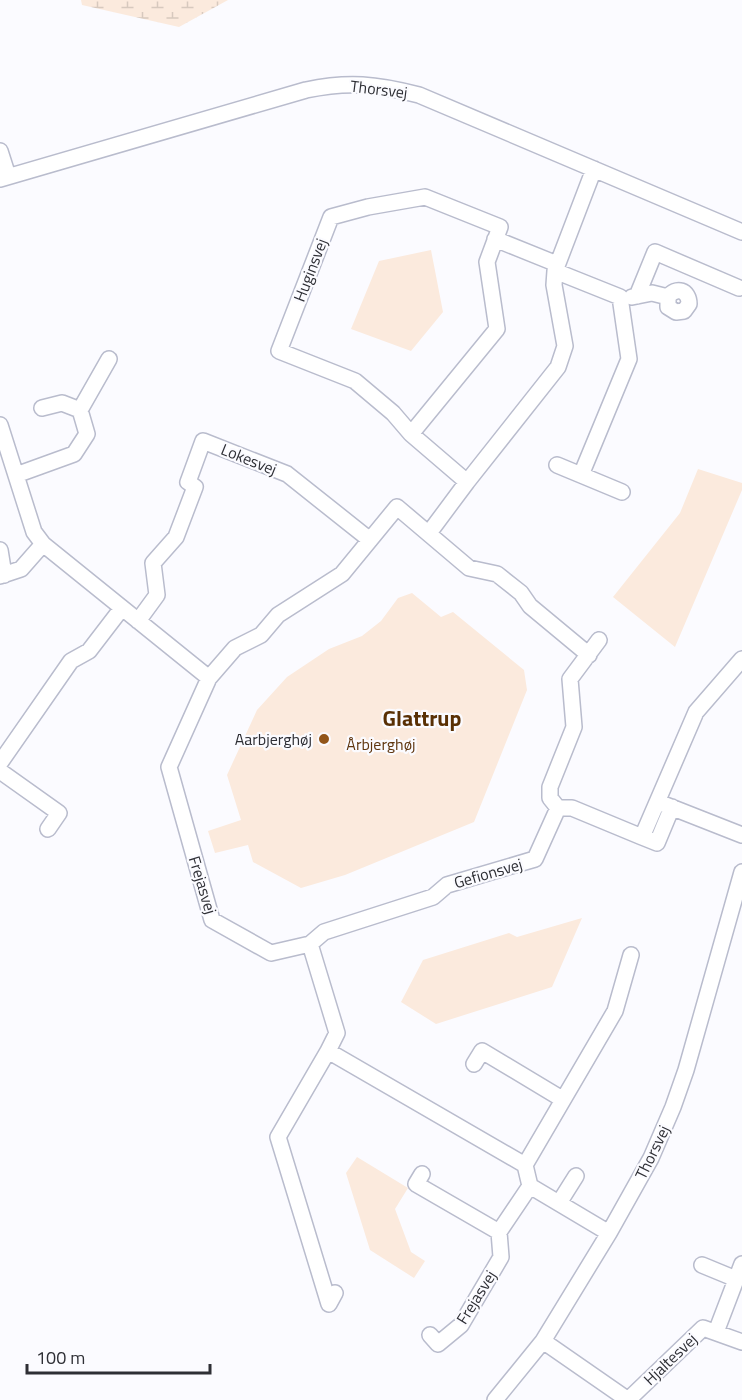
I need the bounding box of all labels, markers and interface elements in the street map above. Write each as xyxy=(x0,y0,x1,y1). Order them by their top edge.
street label: Thorsvej xyxy=(349,74,409,104)
street label: Huginsvej xyxy=(287,235,333,305)
street label: Lokesvej xyxy=(218,437,280,481)
district label: Glattrup xyxy=(383,701,462,735)
place label: Aarbjerghøj xyxy=(235,727,312,751)
marker: Aarbjerghøj xyxy=(317,732,331,746)
park label: Årbjerghøj xyxy=(346,732,416,756)
street label: Gefionsvej xyxy=(451,852,525,894)
street label: Frejasvej xyxy=(183,853,223,917)
street label: Thorsvej xyxy=(629,1121,675,1183)
street label: Frejasvej xyxy=(450,1265,502,1329)
street label: Hjaltesvej xyxy=(638,1327,702,1391)
scale bar xyxy=(27,1337,210,1375)
text: 100 m xyxy=(36,1344,85,1371)

